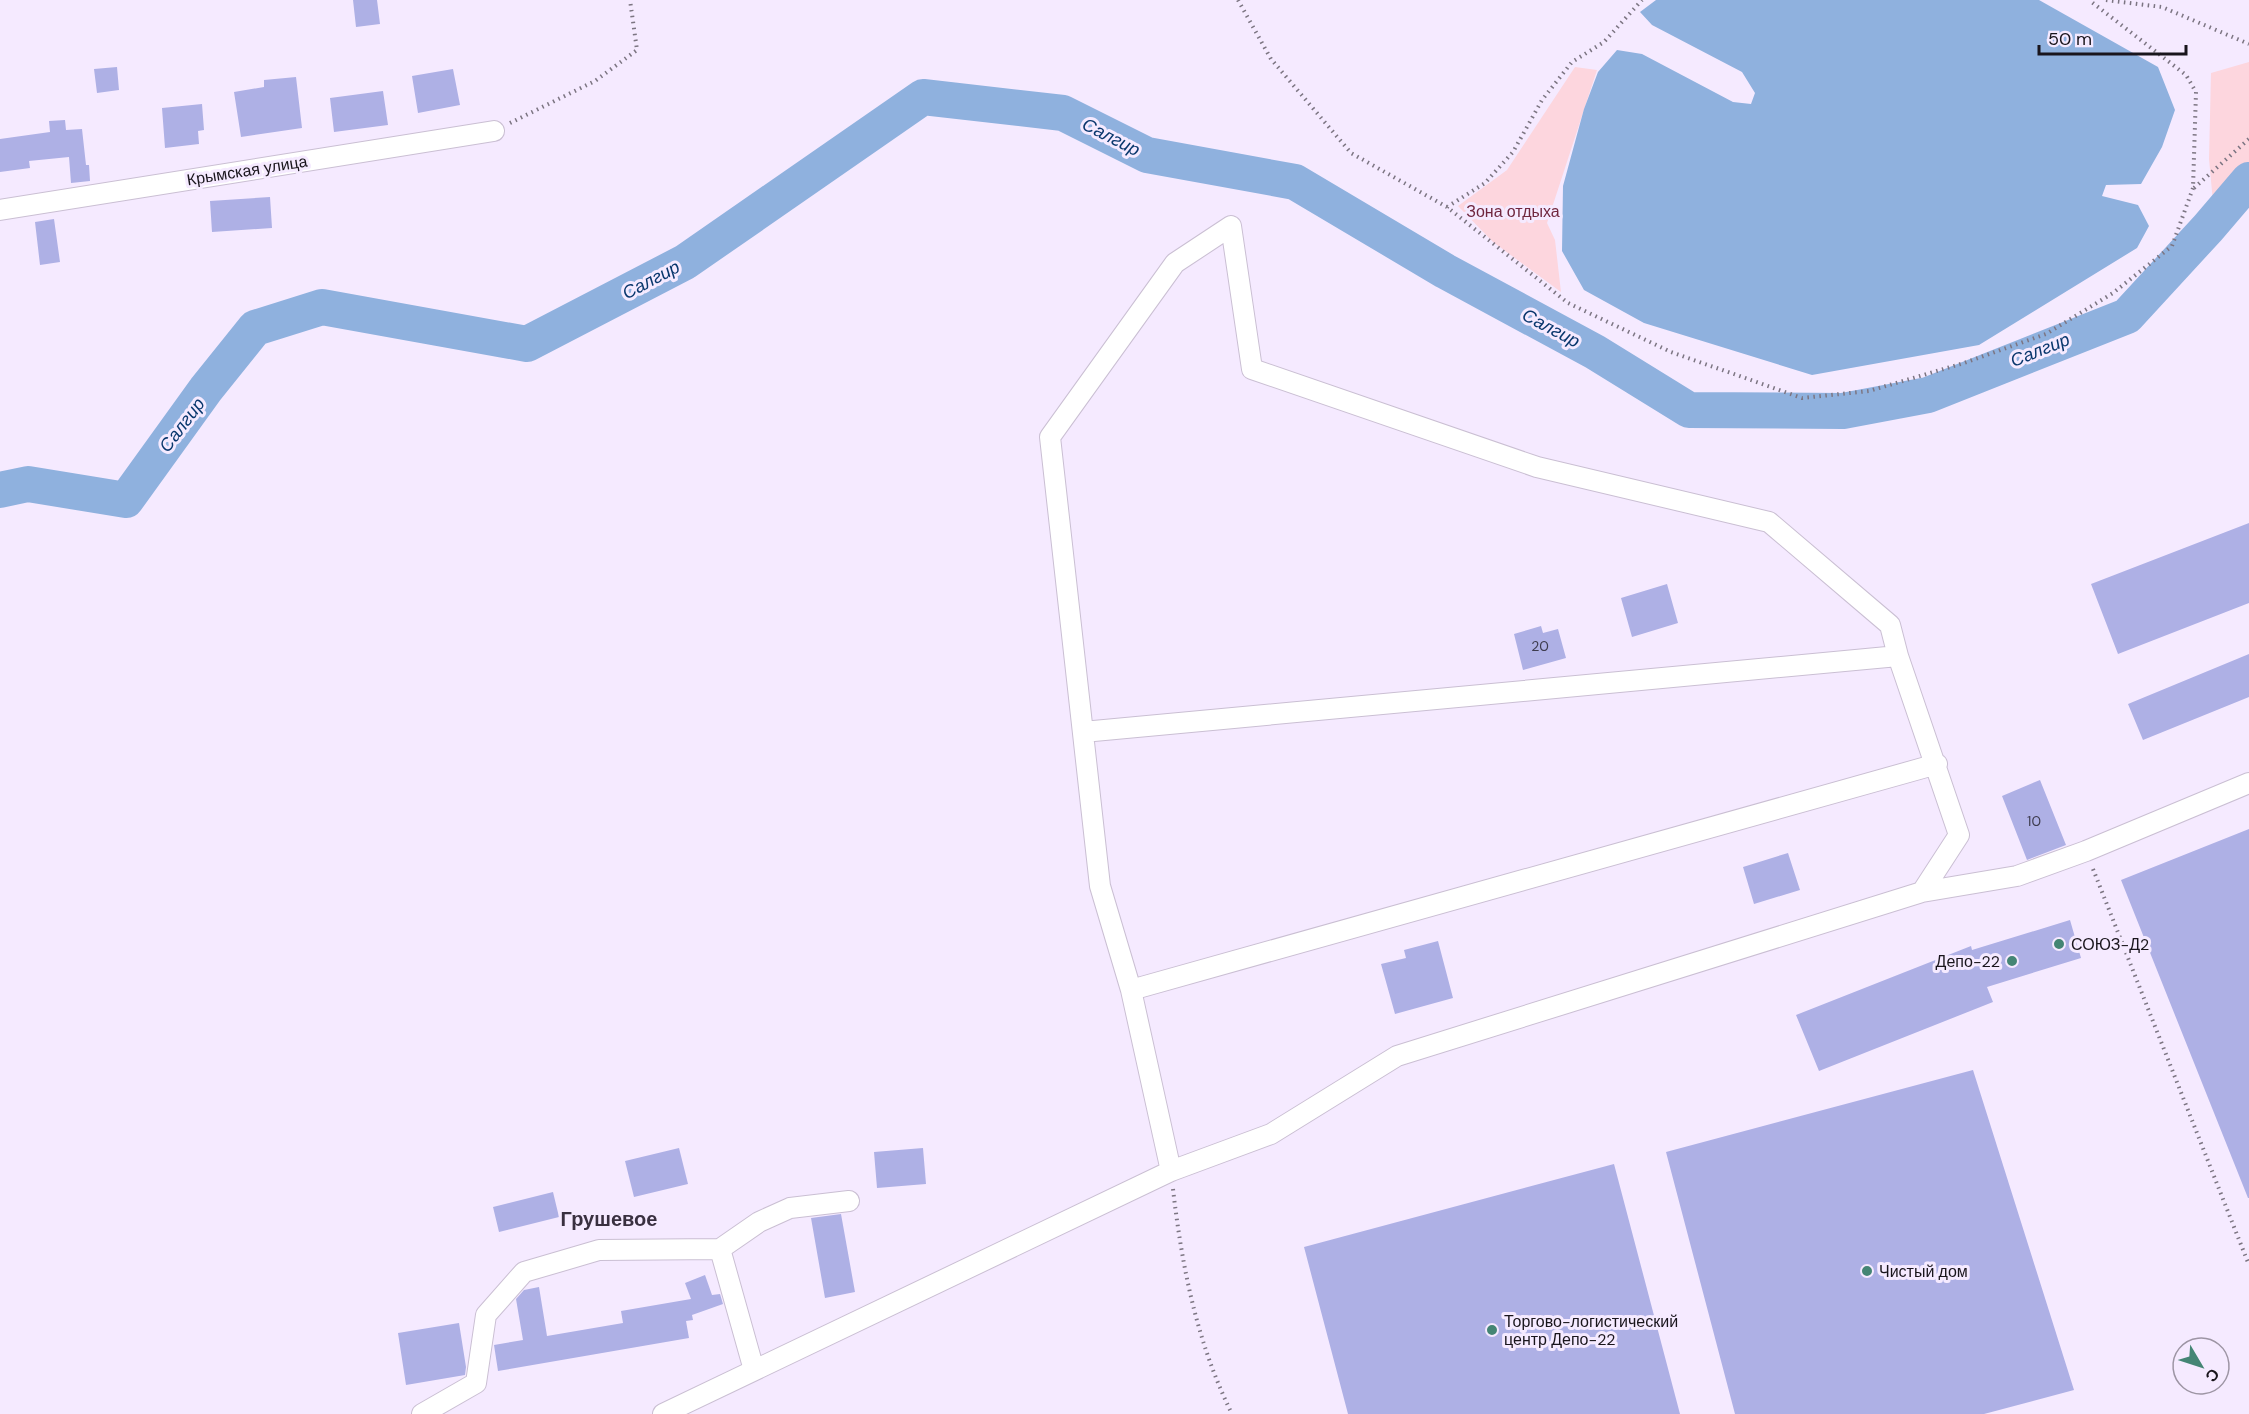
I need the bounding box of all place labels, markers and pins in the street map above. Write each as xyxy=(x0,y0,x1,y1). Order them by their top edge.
place label: СОЮЗ-Д2 xyxy=(2071,934,2149,955)
marker: СОЮЗ-Д2 xyxy=(2052,937,2066,951)
place label: Депо-22 xyxy=(1936,951,2000,972)
marker: Депо-22 xyxy=(2005,954,2019,968)
place label: Чистый дом xyxy=(1879,1261,1968,1282)
marker: Чистый дом xyxy=(1860,1264,1874,1278)
place label: Торгово-логистический центр Депо-22 xyxy=(1504,1311,1678,1350)
marker: Торгово-логистический центр Депо-22 xyxy=(1485,1323,1499,1337)

